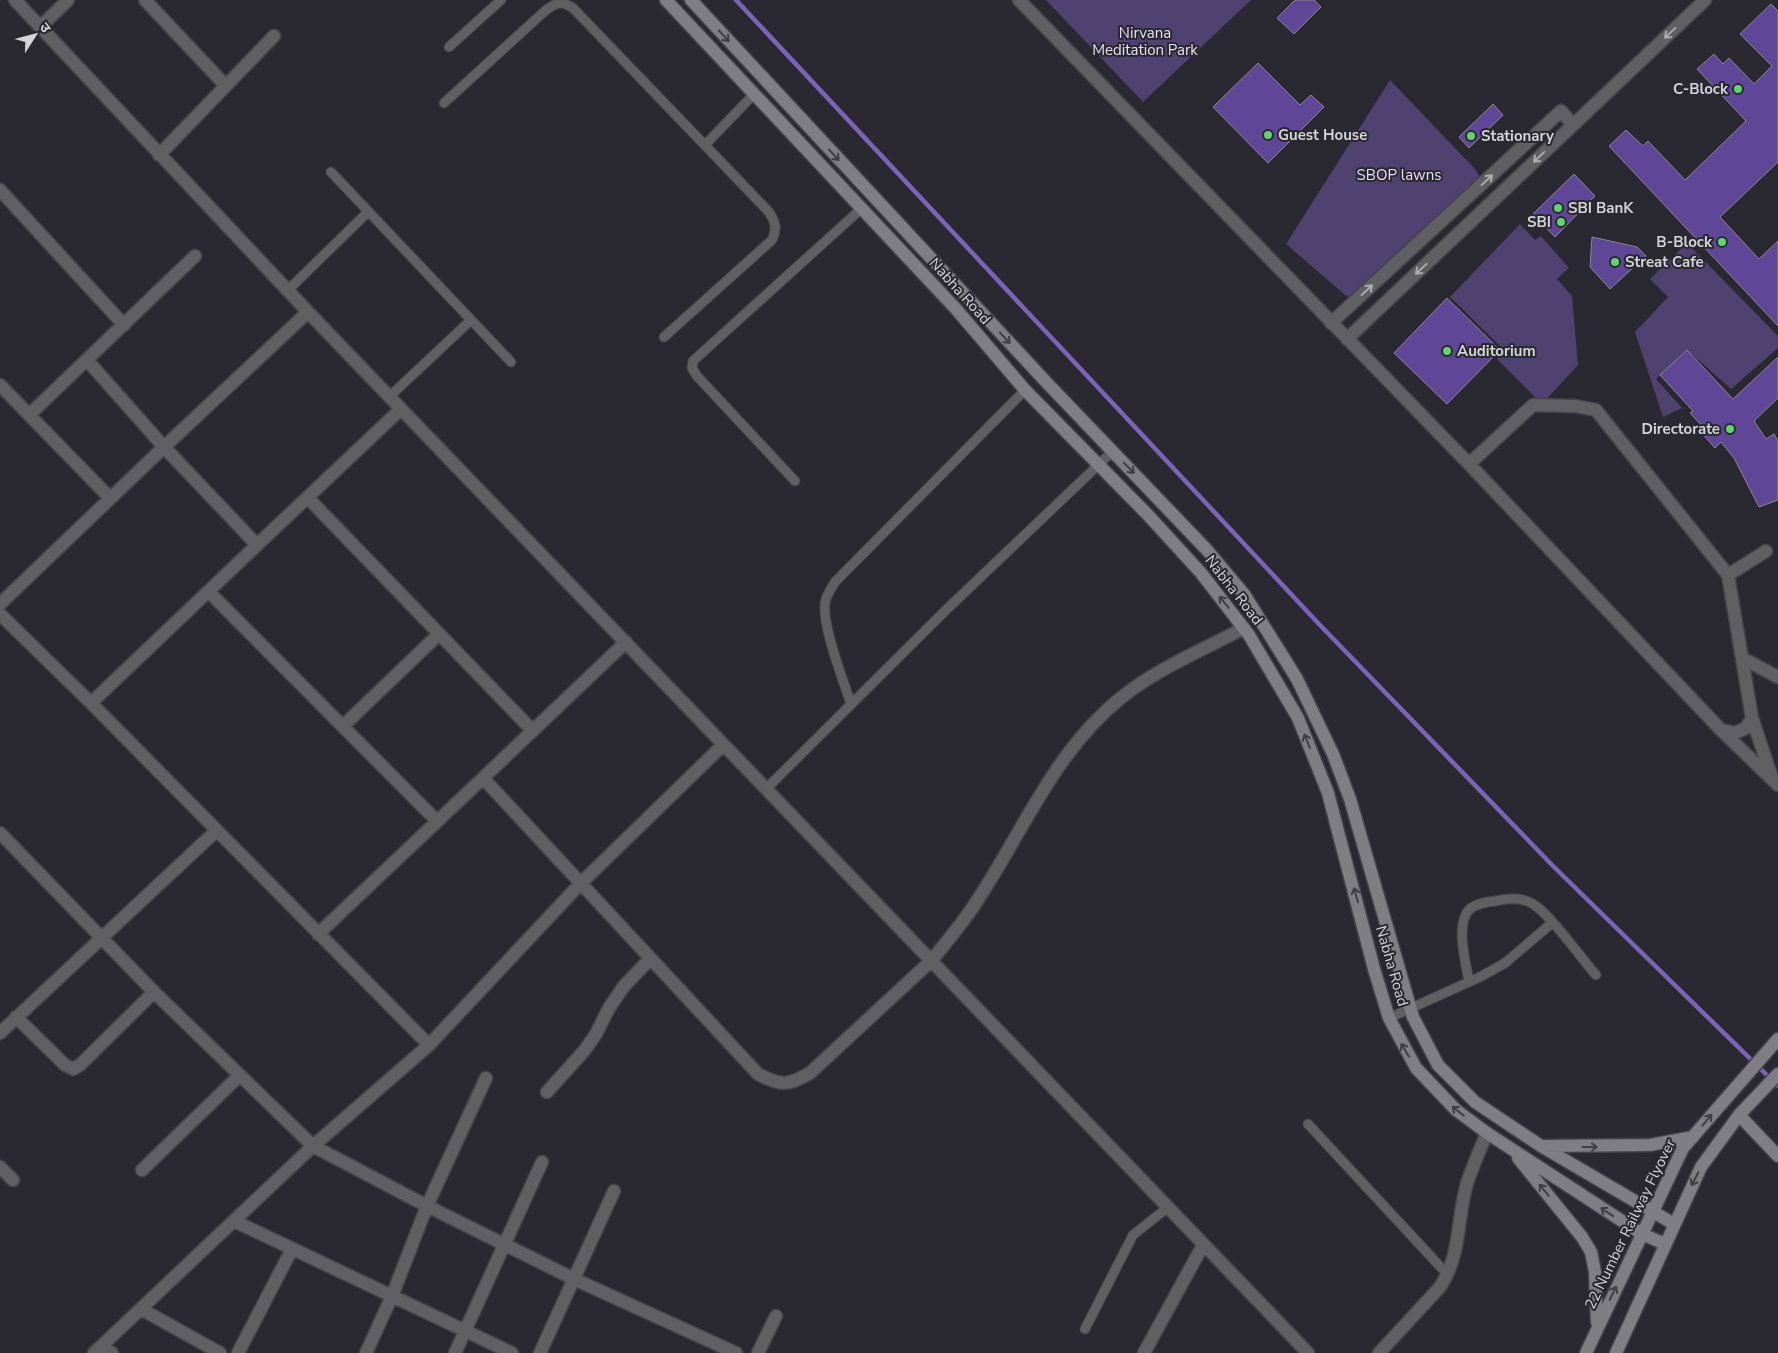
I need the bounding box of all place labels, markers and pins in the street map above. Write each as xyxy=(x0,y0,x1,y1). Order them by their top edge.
place label: C-Block xyxy=(1673,79,1729,99)
marker: C-Block xyxy=(1732,83,1744,95)
place label: Guest House xyxy=(1278,125,1367,145)
place label: Stationary xyxy=(1481,126,1554,146)
marker: Guest House xyxy=(1262,129,1274,141)
marker: Stationary xyxy=(1465,130,1477,142)
place label: SBI BanK xyxy=(1568,198,1634,218)
marker: SBI BanK xyxy=(1552,202,1564,214)
place label: SBI xyxy=(1527,212,1551,232)
marker: SBI xyxy=(1555,216,1567,228)
place label: B-Block xyxy=(1656,232,1713,252)
marker: B-Block xyxy=(1716,236,1728,248)
place label: Streat Cafe xyxy=(1625,252,1704,272)
marker: Streat Cafe xyxy=(1609,256,1621,268)
place label: Auditorium xyxy=(1457,341,1536,361)
marker: Auditorium xyxy=(1441,345,1453,357)
place label: Directorate xyxy=(1642,419,1720,439)
marker: Directorate xyxy=(1724,423,1736,435)

